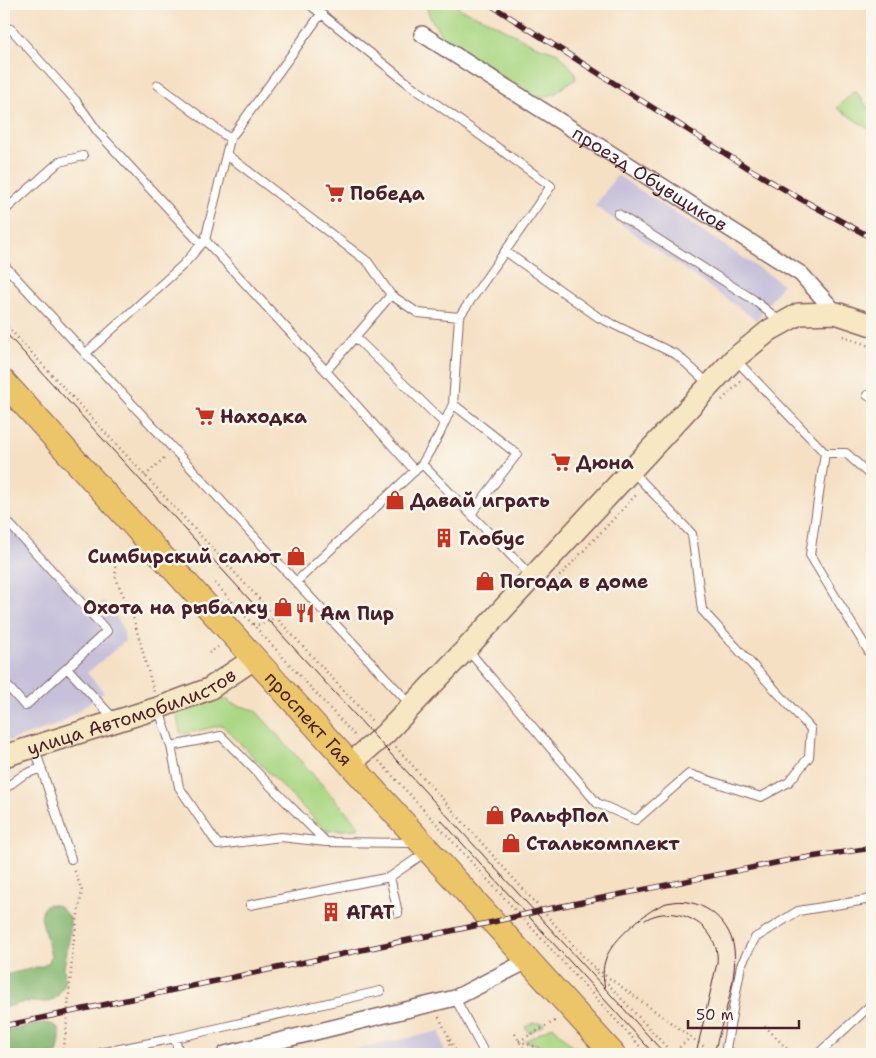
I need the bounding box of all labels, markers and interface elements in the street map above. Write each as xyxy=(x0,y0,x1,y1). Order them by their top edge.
street label: проезд Обувщиков xyxy=(568,120,732,237)
place label: Победа xyxy=(350,181,425,206)
supermarket icon: Победа xyxy=(324,182,346,204)
place label: Находка xyxy=(220,404,307,429)
supermarket icon: Находка xyxy=(194,405,216,427)
place label: Дюна xyxy=(576,450,634,475)
supermarket icon: Дюна xyxy=(550,451,572,473)
place label: Давай играть xyxy=(410,488,550,513)
shop icon: Давай играть xyxy=(384,489,406,511)
place label: Глобус xyxy=(459,526,525,551)
building icon: Глобус xyxy=(433,527,455,549)
place label: Симбирский салют xyxy=(87,544,282,569)
shop icon: Симбирский салют xyxy=(285,545,307,567)
place label: Погода в доме xyxy=(500,569,648,594)
shop icon: Погода в доме xyxy=(474,570,496,592)
place label: Охота на рыбалку xyxy=(83,595,268,620)
shop icon: Охота на рыбалку xyxy=(272,596,294,618)
place label: Ам Пир xyxy=(320,601,394,626)
restaurant icon: Ам Пир xyxy=(294,602,316,624)
street label: улица Автомобилистов xyxy=(24,662,241,761)
street label: проспект Гая xyxy=(259,666,358,771)
place label: РальфПол xyxy=(510,803,609,828)
shop icon: РальфПол xyxy=(484,804,506,826)
place label: Сталькомплект xyxy=(526,831,680,856)
shop icon: Сталькомплект xyxy=(500,832,522,854)
place label: АГАТ xyxy=(346,900,395,925)
building icon: АГАТ xyxy=(320,901,342,923)
scale bar xyxy=(688,998,800,1030)
text: 50 m xyxy=(696,1005,734,1025)

